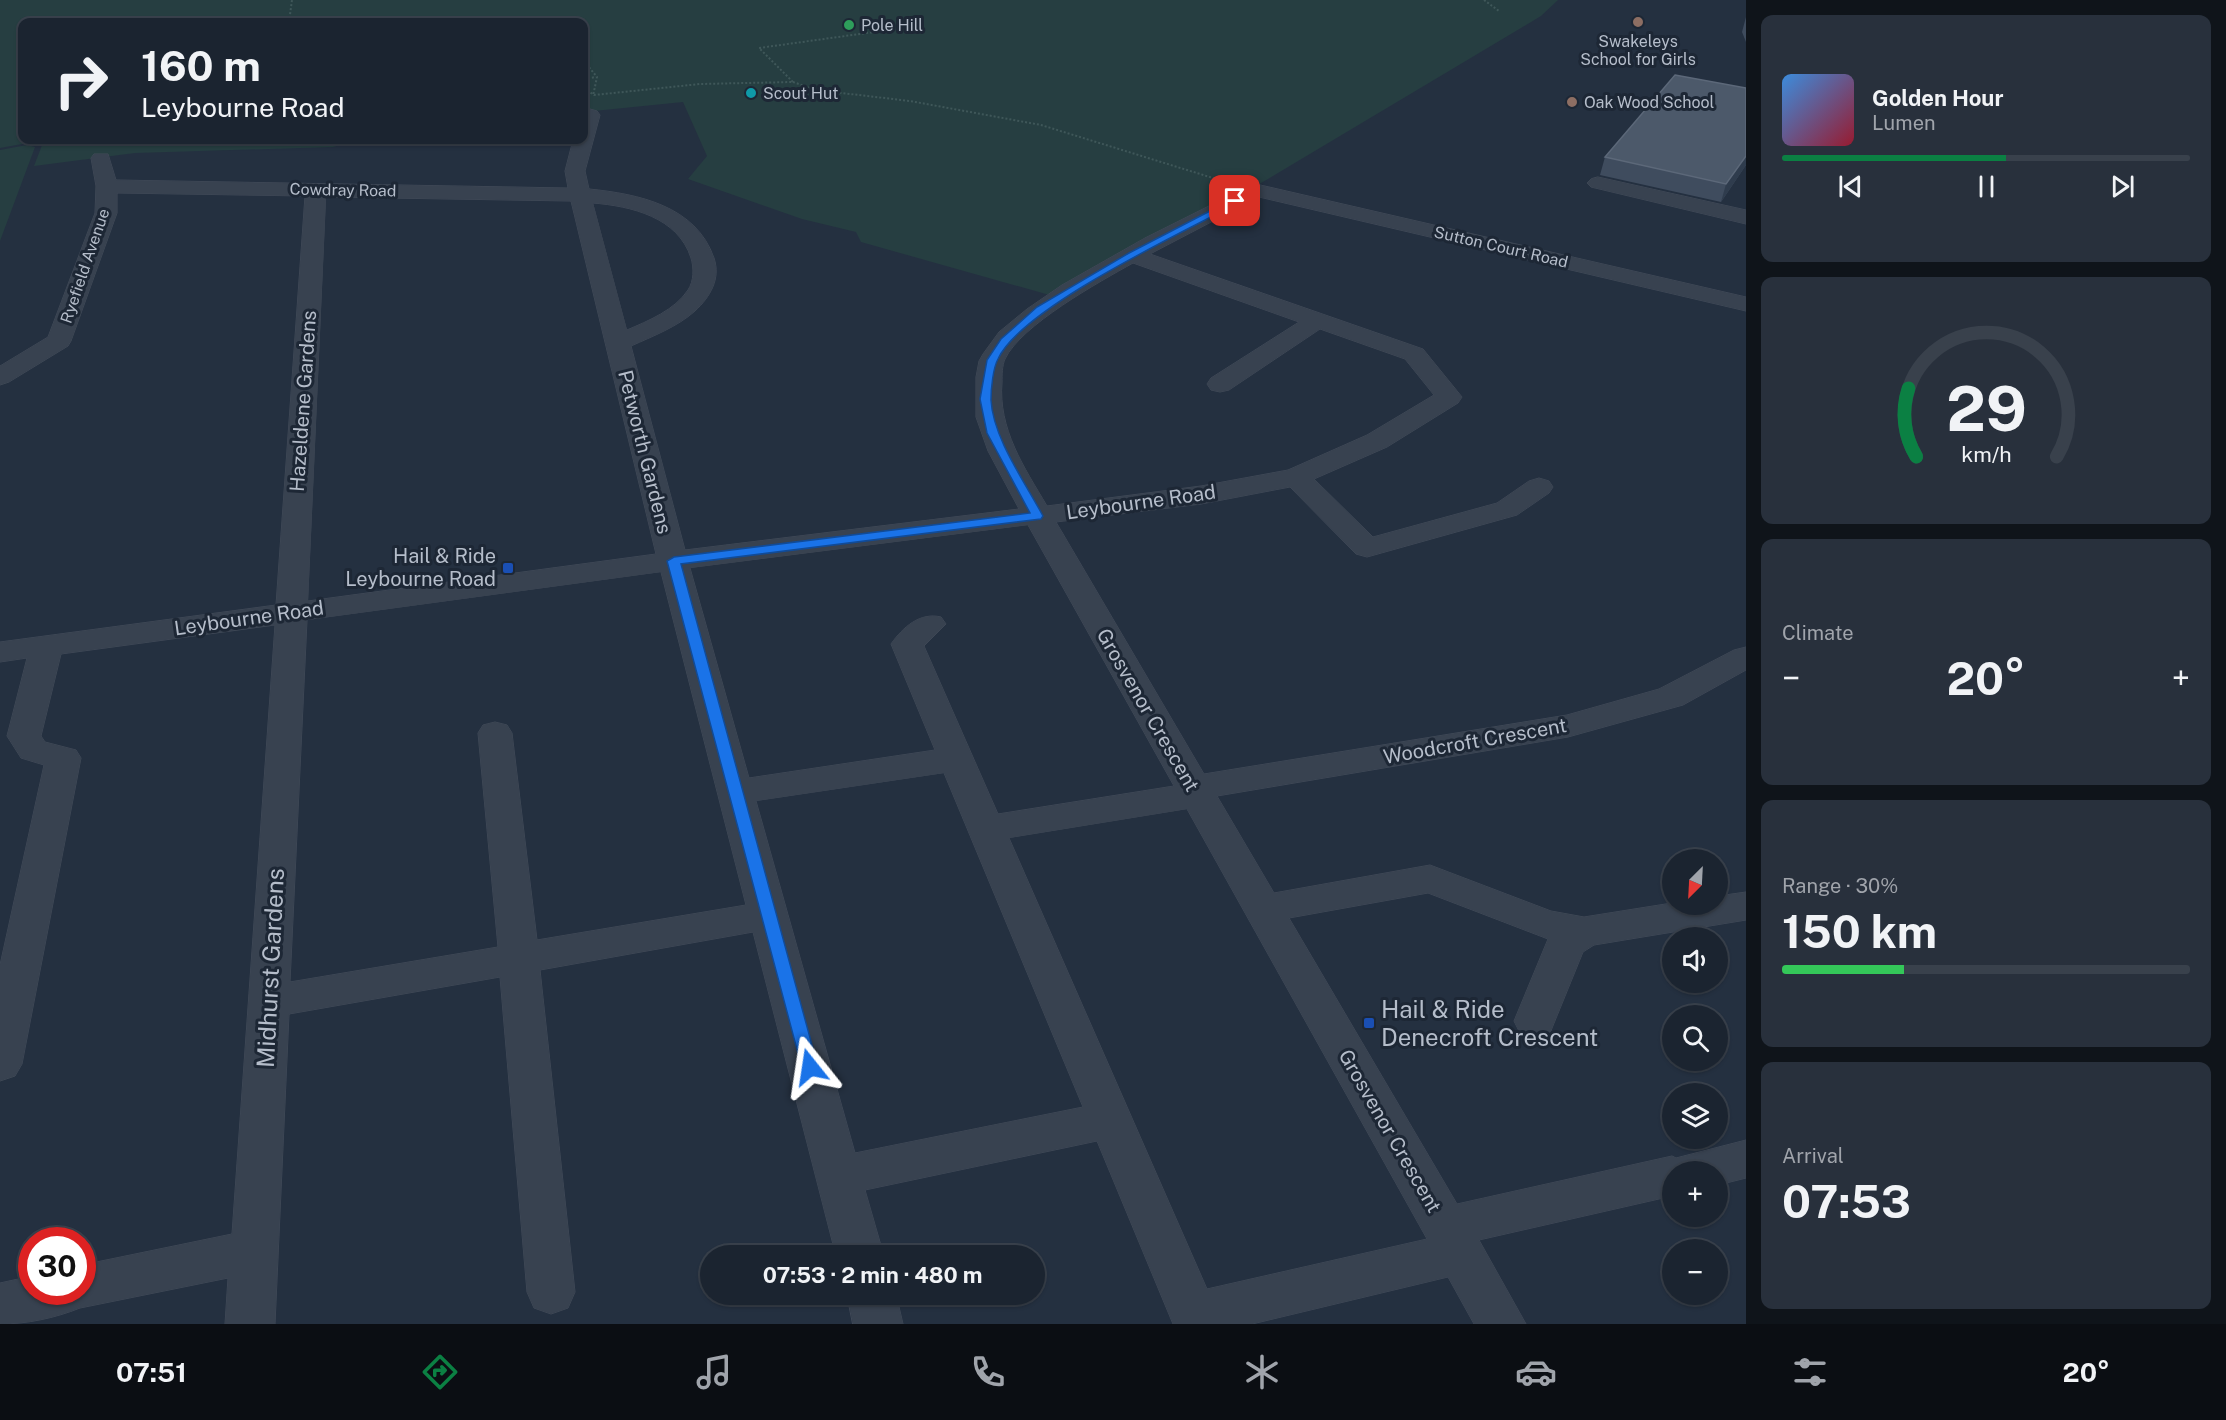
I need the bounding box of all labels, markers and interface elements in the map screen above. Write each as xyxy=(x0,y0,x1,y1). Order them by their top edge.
marker: Swakeleys School for Girls xyxy=(1631,15,1645,29)
place label: Pole Hill xyxy=(861,16,923,35)
marker: Pole Hill xyxy=(842,18,856,32)
place label: Swakeleys School for Girls xyxy=(1580,32,1696,69)
text: 160 m xyxy=(141,41,261,90)
icon: right xyxy=(42,42,120,120)
place label: Scout Hut xyxy=(763,84,839,103)
text: Golden Hour xyxy=(1872,85,2003,111)
marker: Scout Hut xyxy=(744,86,758,100)
text: Leybourne Road xyxy=(141,91,345,123)
place label: Oak Wood School xyxy=(1584,93,1715,112)
marker: Oak Wood School xyxy=(1565,95,1579,109)
text: Lumen xyxy=(1872,111,1936,135)
icon: previous xyxy=(1834,170,1867,203)
icon: pause xyxy=(1970,170,2003,203)
icon: next xyxy=(2106,170,2139,203)
pin xyxy=(1209,175,1260,226)
street label: Cowdray Road xyxy=(289,180,397,200)
icon: arrive xyxy=(1218,184,1251,217)
street label: Ryefield Avenue xyxy=(56,206,114,326)
street label: Sutton Court Road xyxy=(1432,222,1570,272)
street label: Hazeldene Gardens xyxy=(285,310,321,492)
street label: Petworth Gardens xyxy=(613,368,677,536)
text: 29 xyxy=(1946,372,2026,445)
text: km/h xyxy=(1961,443,2011,468)
street label: Leybourne Road xyxy=(1065,480,1217,524)
place label: Hail & Ride Leybourne Road xyxy=(345,544,496,591)
marker: Hail & Ride Leybourne Road xyxy=(501,561,515,575)
street label: Leybourne Road xyxy=(173,596,325,640)
text: Climate xyxy=(1782,621,1854,645)
street label: Grosvenor Crescent xyxy=(1092,624,1204,796)
text: 20° xyxy=(1947,652,2025,705)
text: − xyxy=(1782,659,1800,697)
text: + xyxy=(2172,659,2190,697)
street label: Woodcroft Crescent xyxy=(1381,713,1569,769)
north arrow xyxy=(1662,849,1728,915)
map controls xyxy=(1662,849,1728,1305)
street label: Midhurst Gardens xyxy=(251,868,289,1068)
text: Range · 30% xyxy=(1782,874,1898,898)
text: 150 km xyxy=(1782,905,1937,958)
button: sound xyxy=(1662,927,1728,993)
place label: Hail & Ride Denecroft Crescent xyxy=(1381,995,1598,1051)
button: search xyxy=(1662,1005,1728,1071)
marker: Hail & Ride Denecroft Crescent xyxy=(1362,1016,1376,1030)
position arrow xyxy=(778,1035,842,1099)
street label: Grosvenor Crescent xyxy=(1334,1045,1446,1217)
button: layers xyxy=(1662,1083,1728,1149)
text: Arrival xyxy=(1782,1144,1844,1168)
button: + xyxy=(1662,1161,1728,1227)
text: 07:53 xyxy=(1782,1175,1911,1228)
speed limit sign: 30 xyxy=(18,1227,96,1305)
button: − xyxy=(1662,1239,1728,1305)
text: 07:53 · 2 min · 480 m xyxy=(763,1262,982,1288)
icon: directions xyxy=(419,1351,461,1393)
icon: music xyxy=(693,1351,735,1393)
icon: phone xyxy=(967,1351,1009,1393)
icon: climate xyxy=(1241,1351,1283,1393)
icon: car xyxy=(1515,1351,1557,1393)
icon: filters xyxy=(1789,1351,1831,1393)
text: 07:51 xyxy=(116,1356,187,1388)
text: 20° xyxy=(2063,1356,2110,1388)

